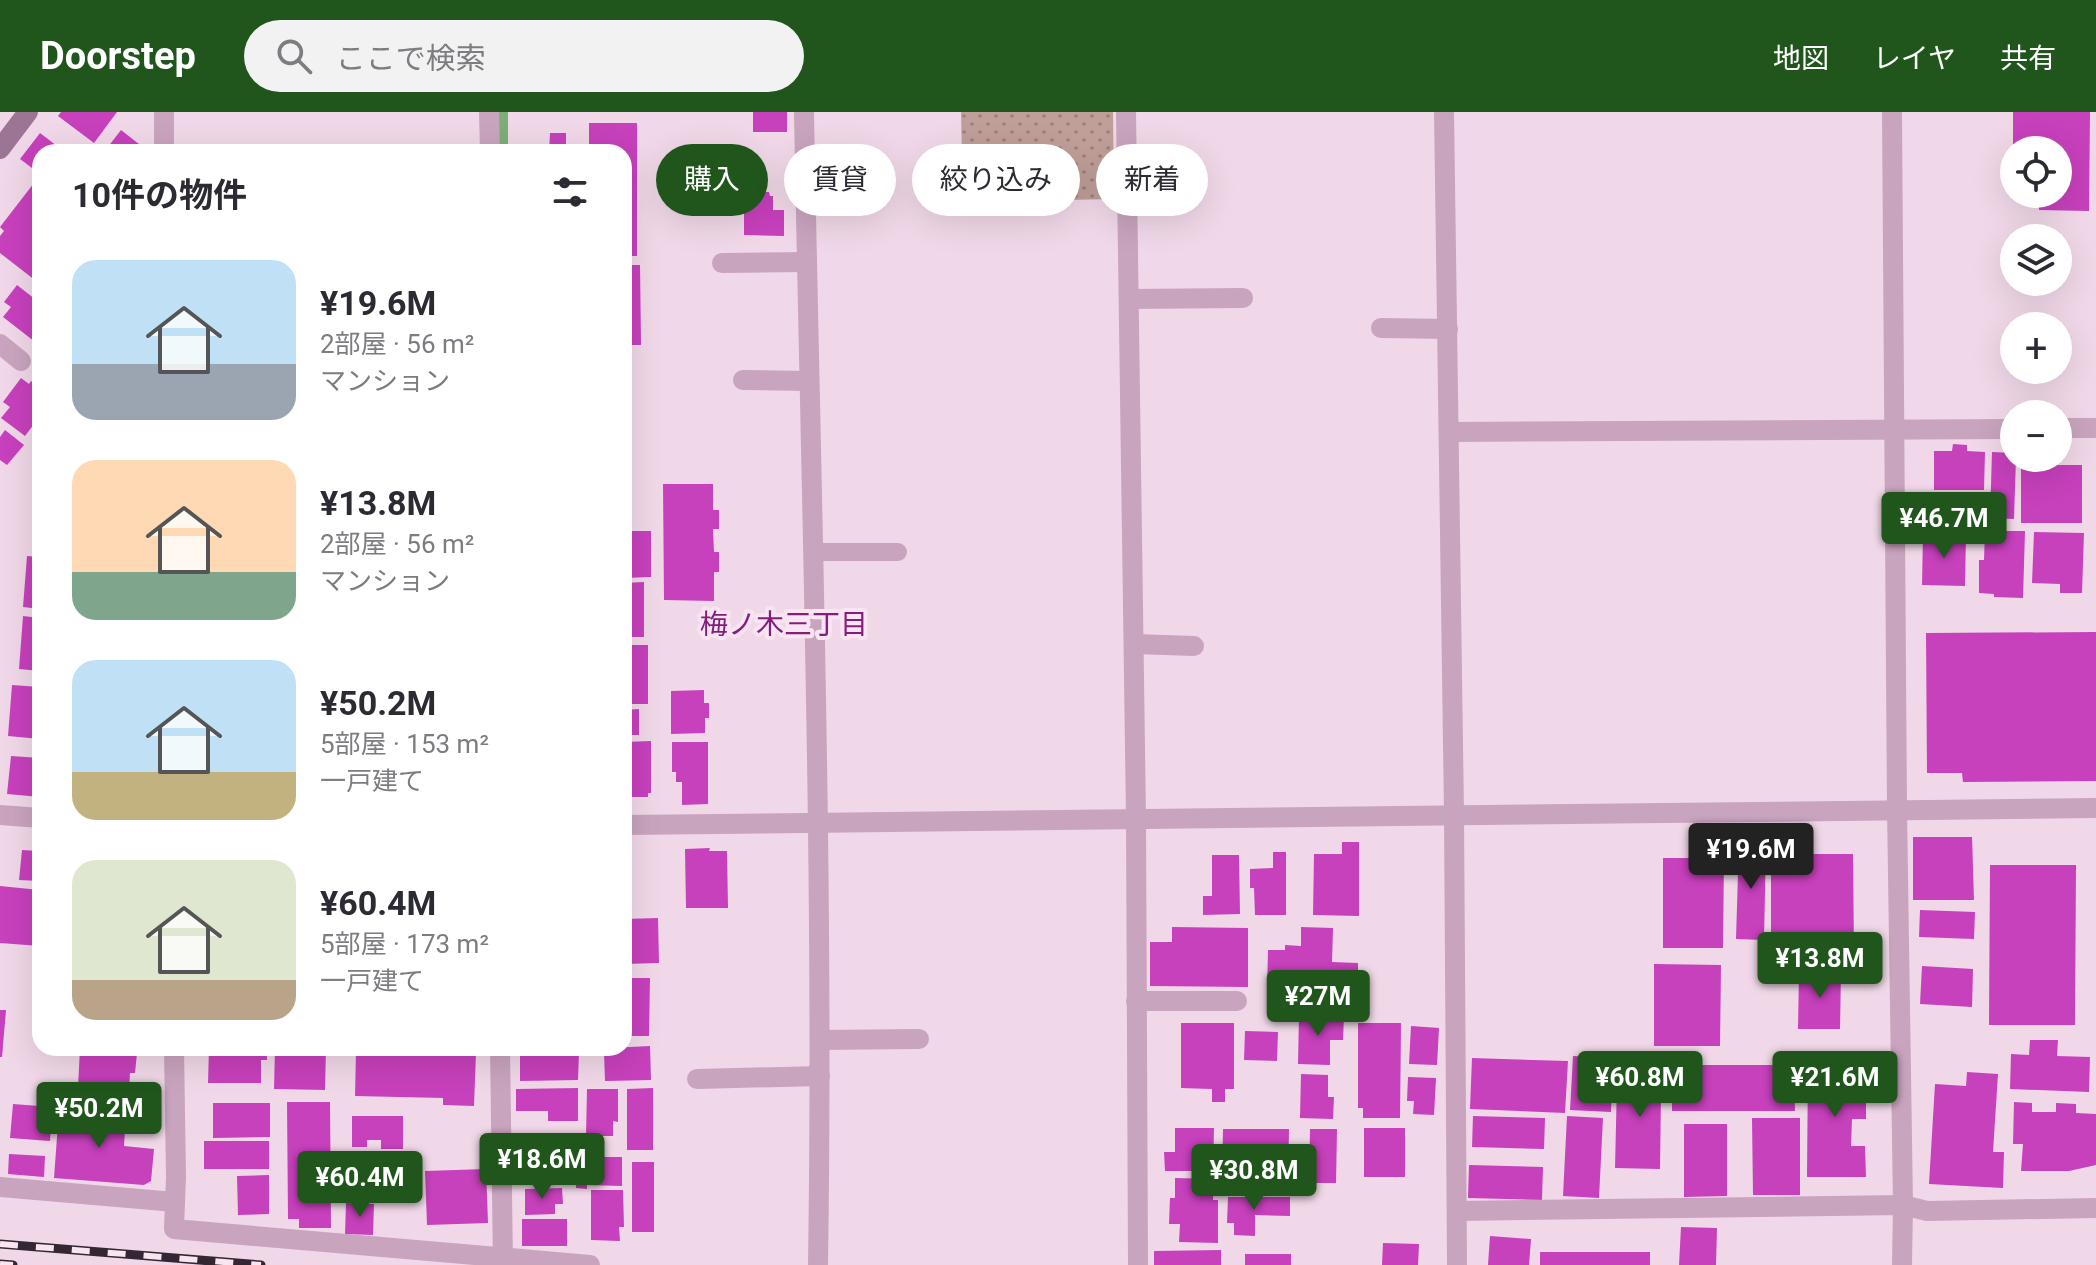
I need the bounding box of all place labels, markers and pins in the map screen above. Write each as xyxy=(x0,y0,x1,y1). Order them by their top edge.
pin: ¥46.7M xyxy=(1879,492,2009,560)
pin: ¥19.6M xyxy=(1686,823,1816,891)
pin: ¥13.8M xyxy=(1755,932,1885,1000)
pin: ¥27M xyxy=(1271,970,1365,1038)
pin: ¥60.8M xyxy=(1575,1051,1705,1119)
pin: ¥21.6M xyxy=(1770,1051,1900,1119)
pin: ¥50.2M xyxy=(34,1082,164,1150)
pin: ¥18.6M xyxy=(477,1133,607,1201)
pin: ¥30.8M xyxy=(1189,1144,1319,1212)
pin: ¥60.4M xyxy=(295,1151,425,1219)

